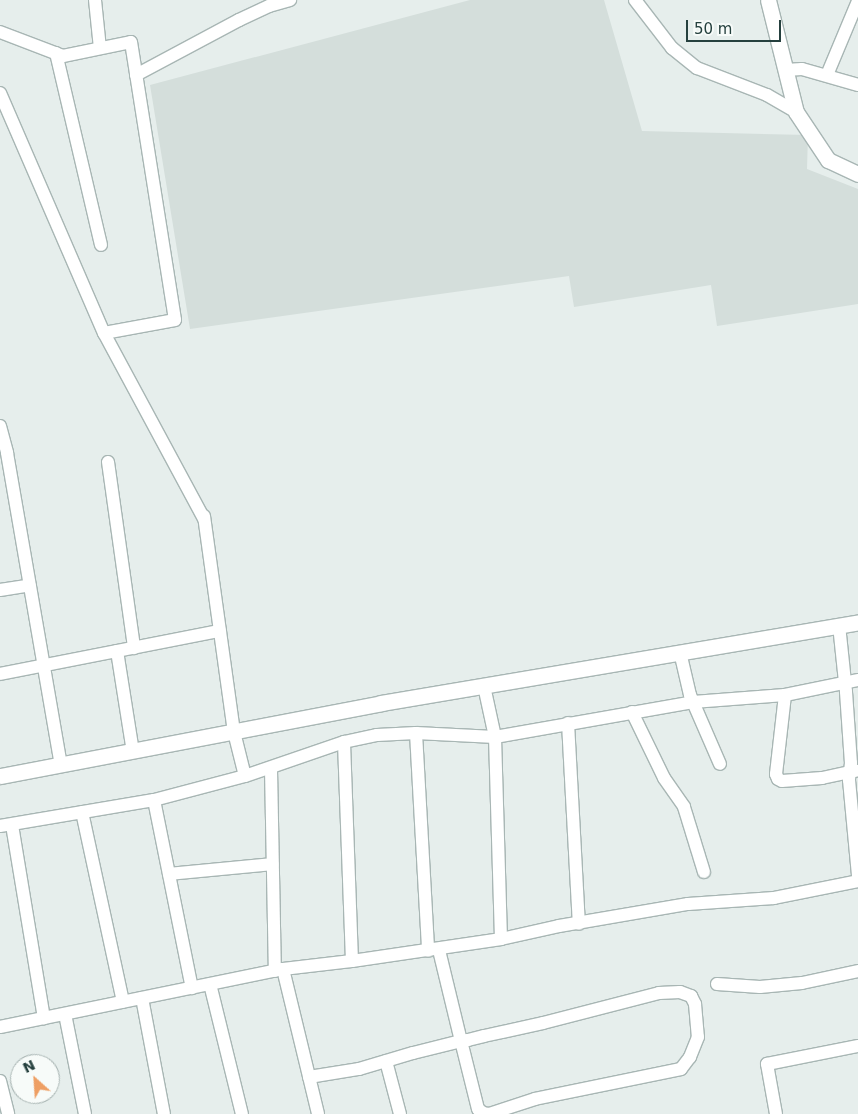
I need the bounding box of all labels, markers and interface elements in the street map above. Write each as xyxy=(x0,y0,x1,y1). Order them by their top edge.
scale bar xyxy=(688,10,783,42)
text: 50 m xyxy=(694,20,732,38)
north arrow xyxy=(10,1054,60,1104)
text: N xyxy=(20,1057,38,1076)

